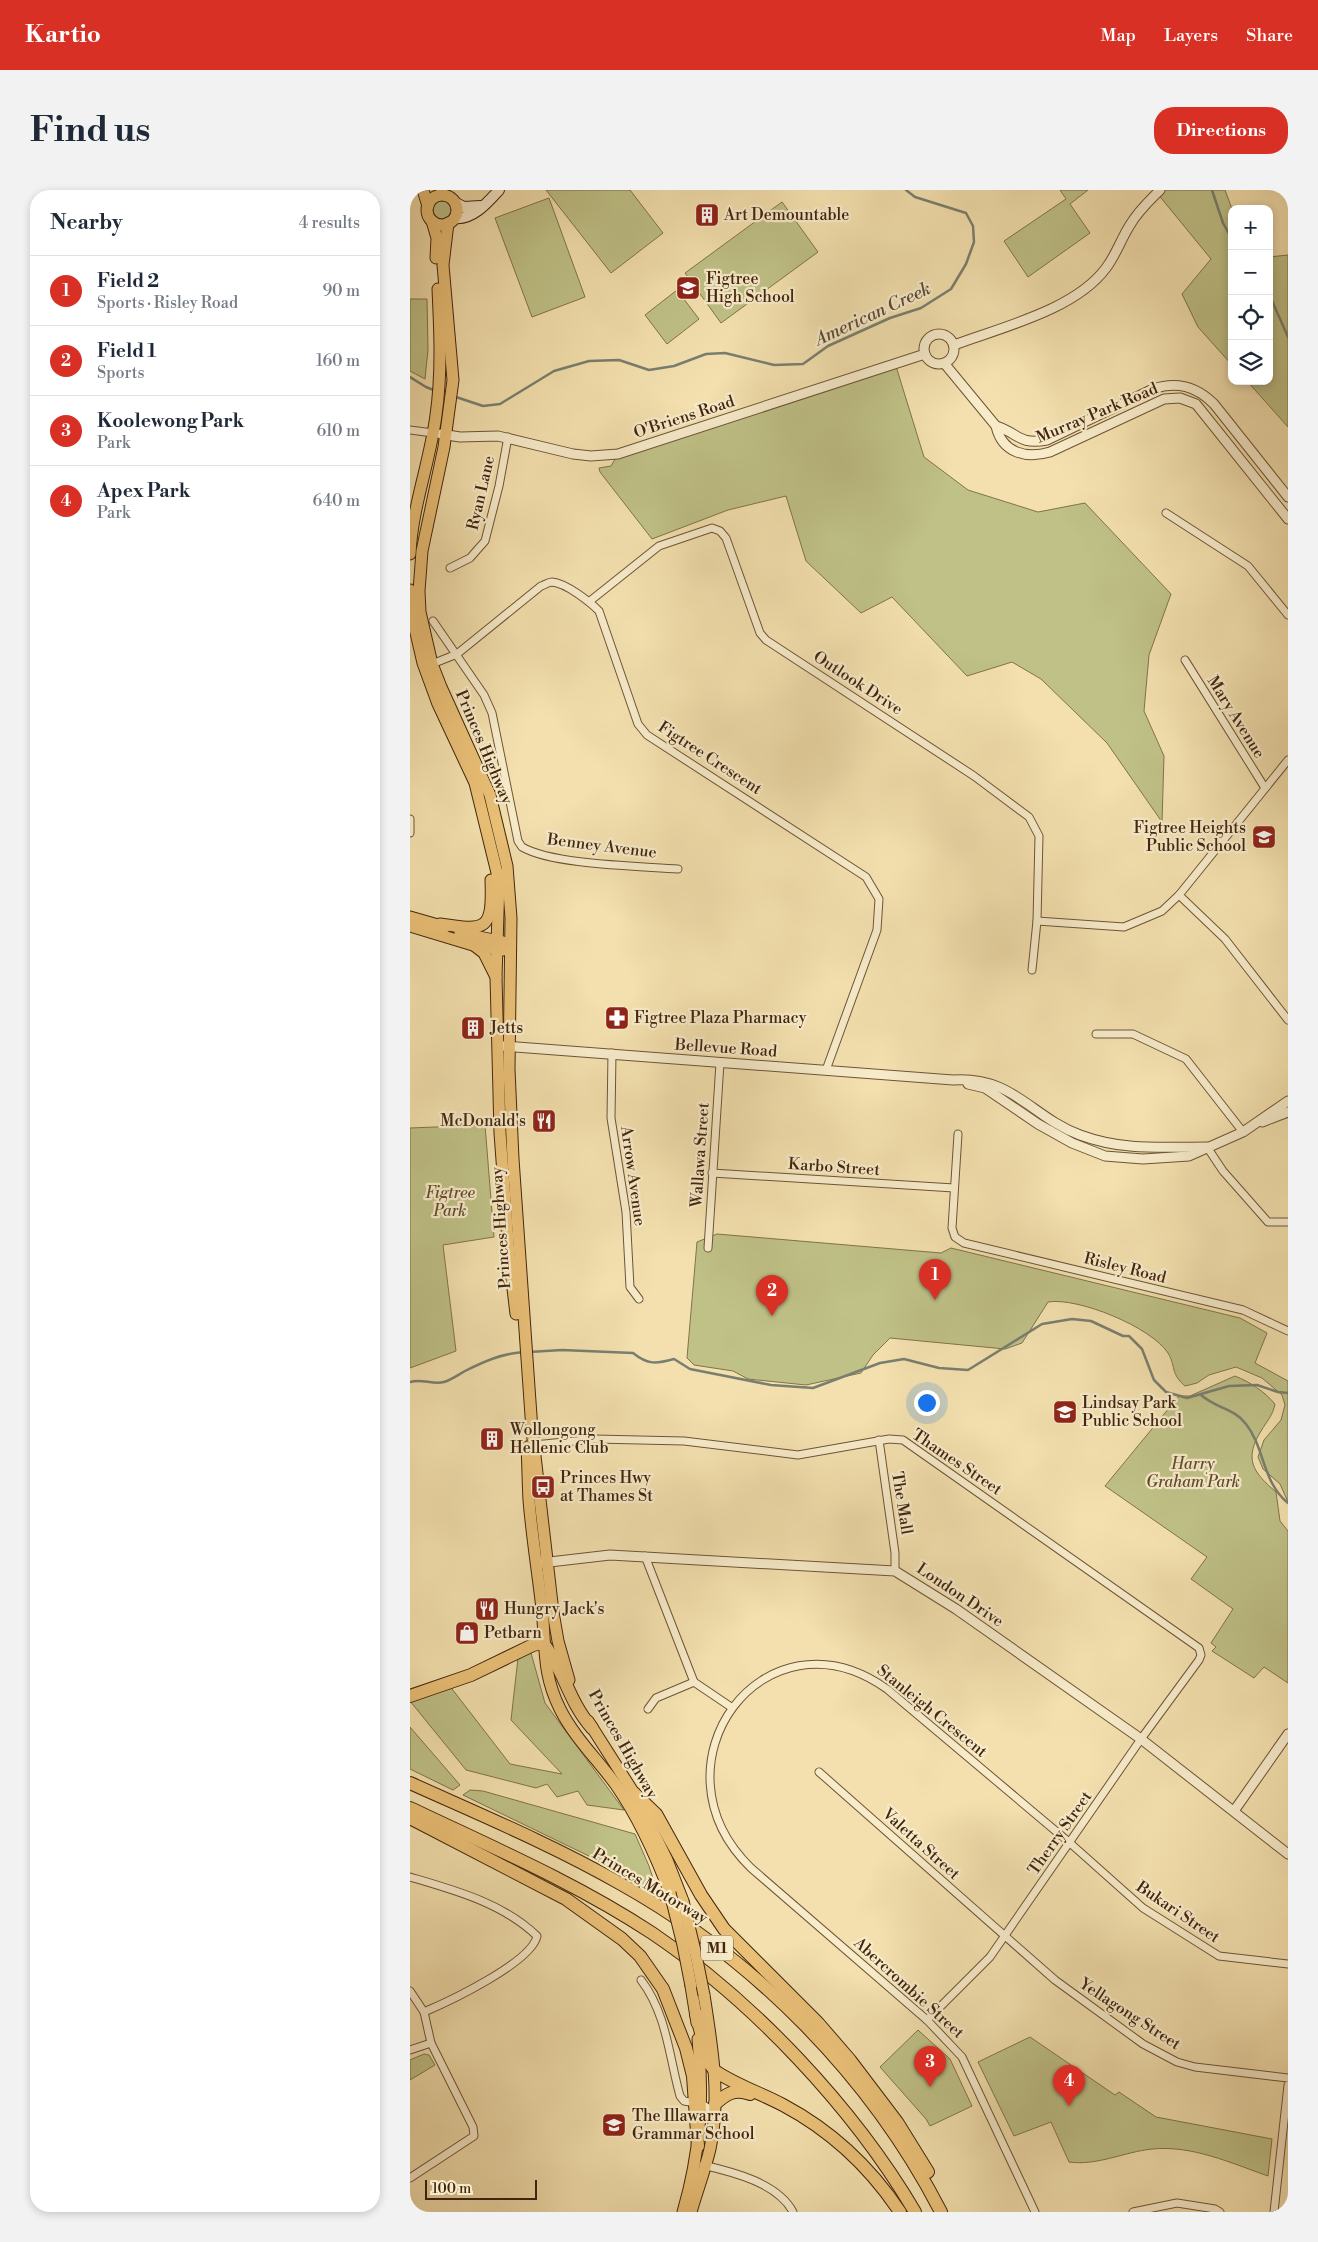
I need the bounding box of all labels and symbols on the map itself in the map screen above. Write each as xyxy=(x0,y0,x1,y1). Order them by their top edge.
building icon: Art Demountable xyxy=(694,202,720,228)
place label: Art Demountable xyxy=(723,205,849,225)
place label: Figtree High School xyxy=(706,269,795,307)
school or university icon: Figtree High School xyxy=(675,275,701,301)
water label: American Creek xyxy=(810,277,935,352)
street label: Murray Park Road xyxy=(1033,378,1161,448)
street label: O'Briens Road xyxy=(631,391,737,443)
street label: Ryan Lane xyxy=(463,454,499,532)
street label: Outlook Drive xyxy=(810,647,906,719)
street label: Mary Avenue xyxy=(1203,672,1269,762)
street label: Princes Highway xyxy=(451,687,517,807)
street label: Figtree Crescent xyxy=(654,717,766,799)
place label: Figtree Heights Public School xyxy=(1134,818,1246,856)
school or university icon: Figtree Heights Public School xyxy=(1251,824,1277,850)
street label: Benney Avenue xyxy=(545,829,658,863)
pharmacy icon: Figtree Plaza Pharmacy xyxy=(604,1005,630,1031)
place label: Figtree Plaza Pharmacy xyxy=(634,1008,807,1028)
building icon: Jetts xyxy=(460,1015,486,1041)
place label: Jetts xyxy=(489,1018,523,1038)
street label: Bellevue Road xyxy=(673,1034,778,1062)
street label: Wallawa Street xyxy=(686,1102,714,1209)
restaurant icon: McDonald's xyxy=(531,1108,557,1134)
place label: McDonald's xyxy=(440,1111,526,1131)
street label: Arrow Avenue xyxy=(616,1124,650,1227)
street label: Karbo Street xyxy=(787,1154,881,1180)
street label: Princes Highway xyxy=(487,1166,515,1290)
park label: Figtree Park xyxy=(425,1183,475,1221)
street label: Risley Road xyxy=(1082,1248,1168,1288)
pin: 1 xyxy=(919,1259,951,1300)
pin: 2 xyxy=(756,1275,788,1316)
your location xyxy=(914,1390,940,1416)
place label: Lindsay Park Public School xyxy=(1082,1393,1182,1431)
school or university icon: Lindsay Park Public School xyxy=(1052,1399,1078,1425)
place label: Wollongong Hellenic Club xyxy=(509,1420,609,1458)
street label: Thames Street xyxy=(908,1425,1006,1500)
building icon: Wollongong Hellenic Club xyxy=(479,1426,505,1452)
park label: Harry Graham Park xyxy=(1146,1454,1240,1492)
place label: Princes Hwy at Thames St xyxy=(560,1468,653,1506)
street label: The Mall xyxy=(887,1470,917,1536)
bus stop icon: Princes Hwy at Thames St xyxy=(530,1474,556,1500)
street label: London Drive xyxy=(913,1559,1007,1631)
restaurant icon: Hungry Jack's xyxy=(474,1596,500,1622)
place label: Hungry Jack's xyxy=(504,1599,605,1619)
shop icon: Petbarn xyxy=(454,1620,480,1646)
place label: Petbarn xyxy=(484,1623,542,1643)
street label: Stanleigh Crescent xyxy=(873,1660,991,1762)
street label: Princes Highway xyxy=(584,1686,662,1802)
street label: Therry Street xyxy=(1024,1787,1096,1879)
street label: Valetta Street xyxy=(877,1803,964,1884)
street label: Princes Motorway xyxy=(589,1844,712,1929)
street label: Bukari Street xyxy=(1132,1876,1224,1947)
street label: Abercrombie Street xyxy=(849,1933,969,2043)
road number: M1 xyxy=(701,1936,733,1960)
street label: Yellagong Street xyxy=(1075,1973,1185,2054)
pin: 3 xyxy=(914,2046,946,2087)
pin: 4 xyxy=(1053,2065,1085,2106)
place label: The Illawarra Grammar School xyxy=(632,2106,755,2144)
school or university icon: The Illawarra Grammar School xyxy=(601,2112,627,2138)
scale bar xyxy=(425,2177,538,2200)

